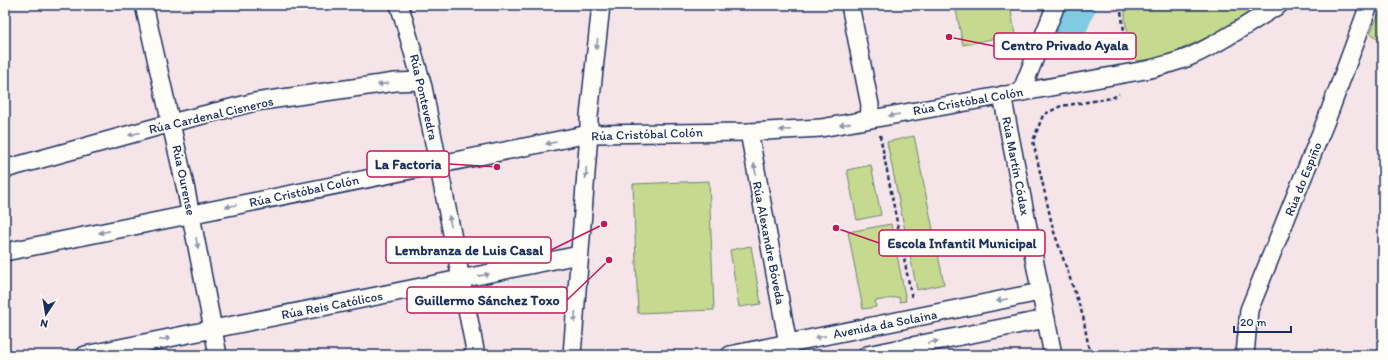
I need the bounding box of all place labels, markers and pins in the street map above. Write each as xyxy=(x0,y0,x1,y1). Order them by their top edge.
callout: Centro Privado Ayala xyxy=(994,33,1136,59)
callout: La Factoria xyxy=(367,151,449,177)
callout: Escola Infantil Municipal xyxy=(879,230,1045,256)
callout: Lembranza de Luis Casal xyxy=(386,237,551,263)
callout: Guillermo Sánchez Toxo xyxy=(407,287,567,313)

